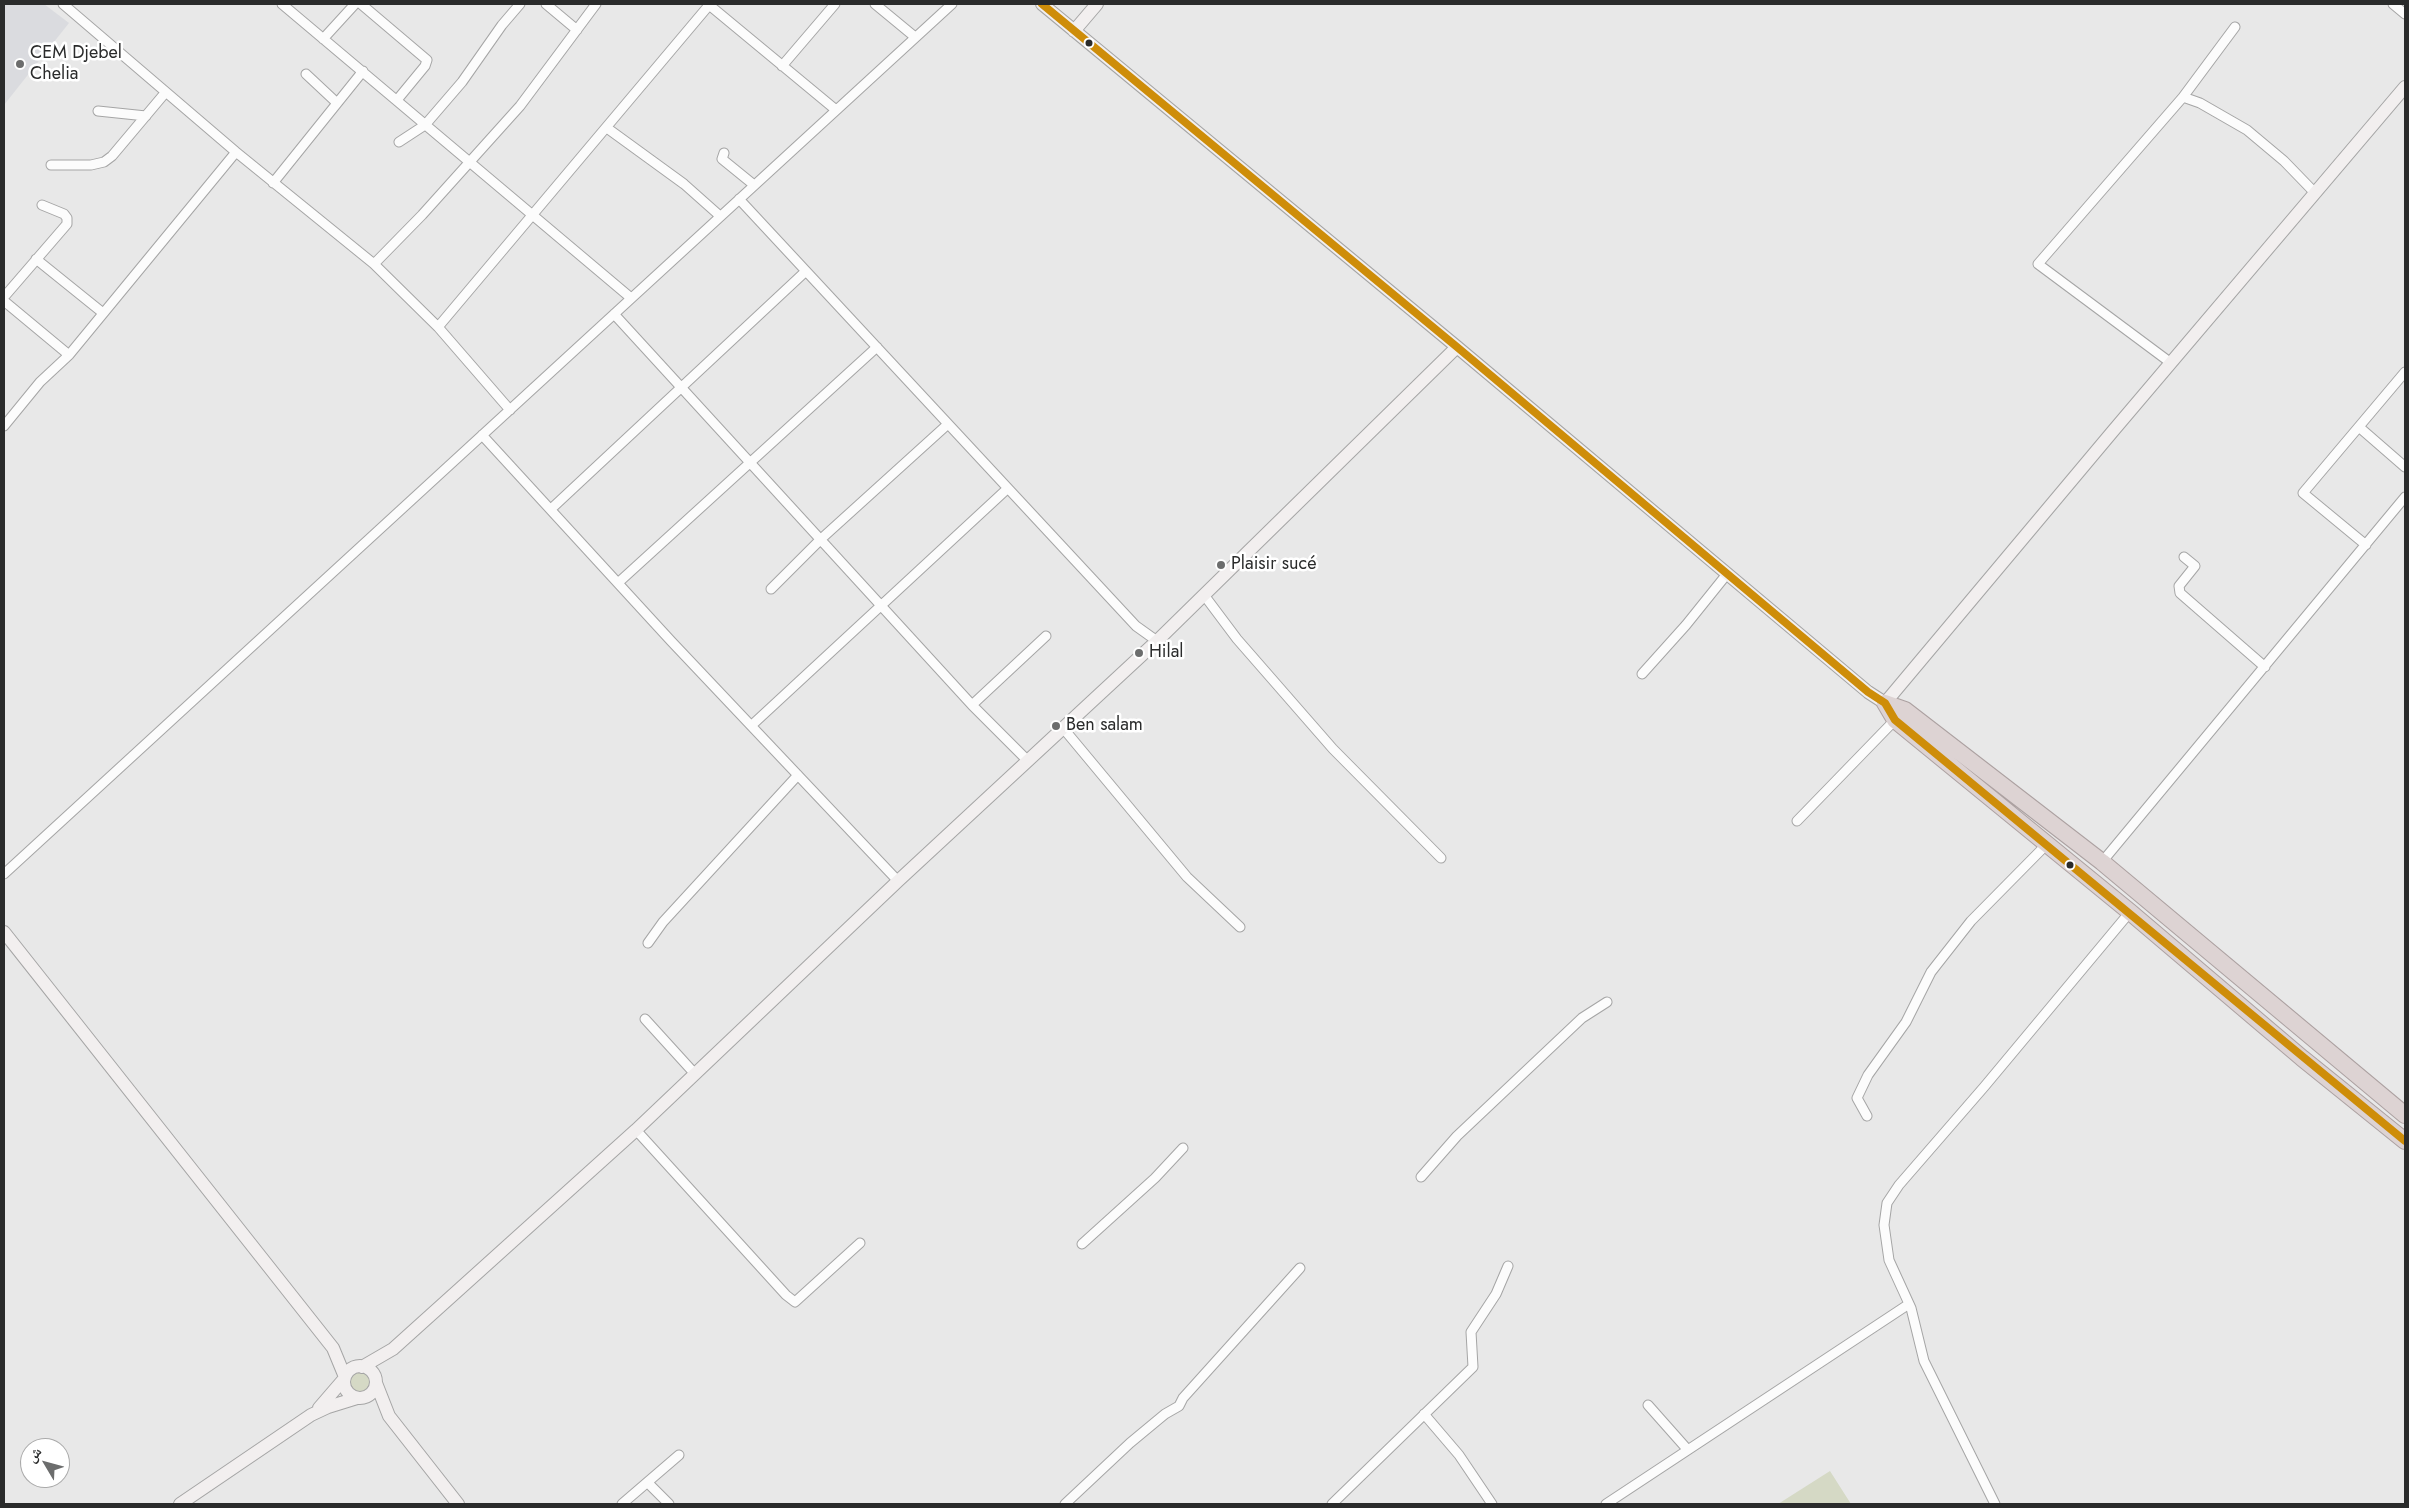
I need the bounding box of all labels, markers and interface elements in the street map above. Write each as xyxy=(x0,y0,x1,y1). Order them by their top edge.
unlabelled marker xyxy=(1084,38,1094,48)
place label: CEM Djebel Chelia xyxy=(30,43,122,86)
marker: CEM Djebel Chelia xyxy=(14,58,26,70)
place label: Plaisir sucé xyxy=(1231,554,1316,576)
marker: Plaisir sucé xyxy=(1215,559,1227,571)
place label: Hilal xyxy=(1149,642,1183,664)
marker: Hilal xyxy=(1133,647,1145,659)
place label: Ben salam xyxy=(1066,715,1143,737)
marker: Ben salam xyxy=(1050,720,1062,732)
unlabelled marker xyxy=(2065,860,2075,870)
north arrow xyxy=(20,1438,70,1488)
text: ش xyxy=(21,1443,46,1467)

